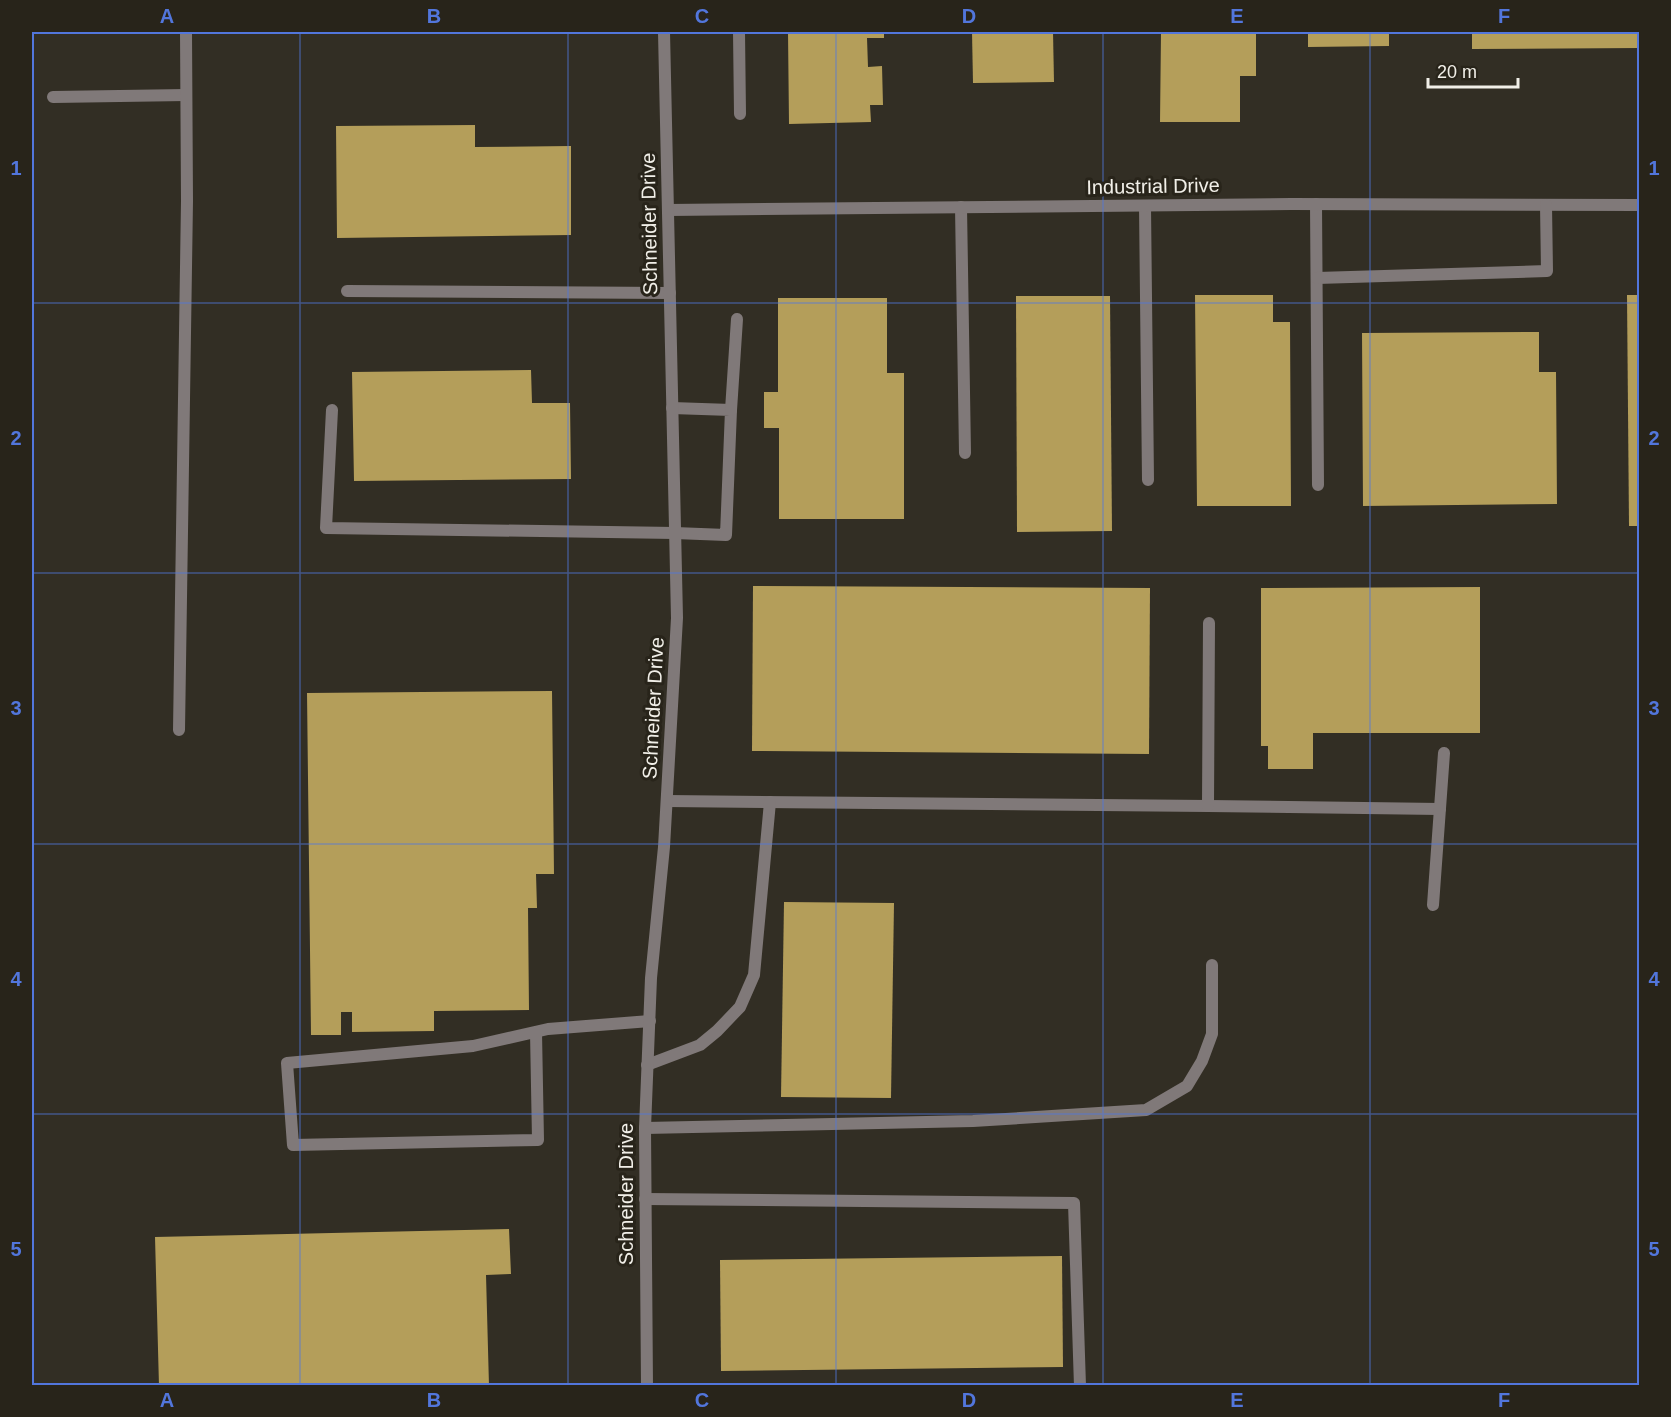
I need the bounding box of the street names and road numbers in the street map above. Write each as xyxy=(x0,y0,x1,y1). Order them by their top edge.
street label: Schneider Drive xyxy=(637,153,661,295)
street label: Industrial Drive xyxy=(1086,174,1220,198)
street label: Schneider Drive xyxy=(638,636,668,780)
street label: Schneider Drive xyxy=(615,1123,637,1265)

